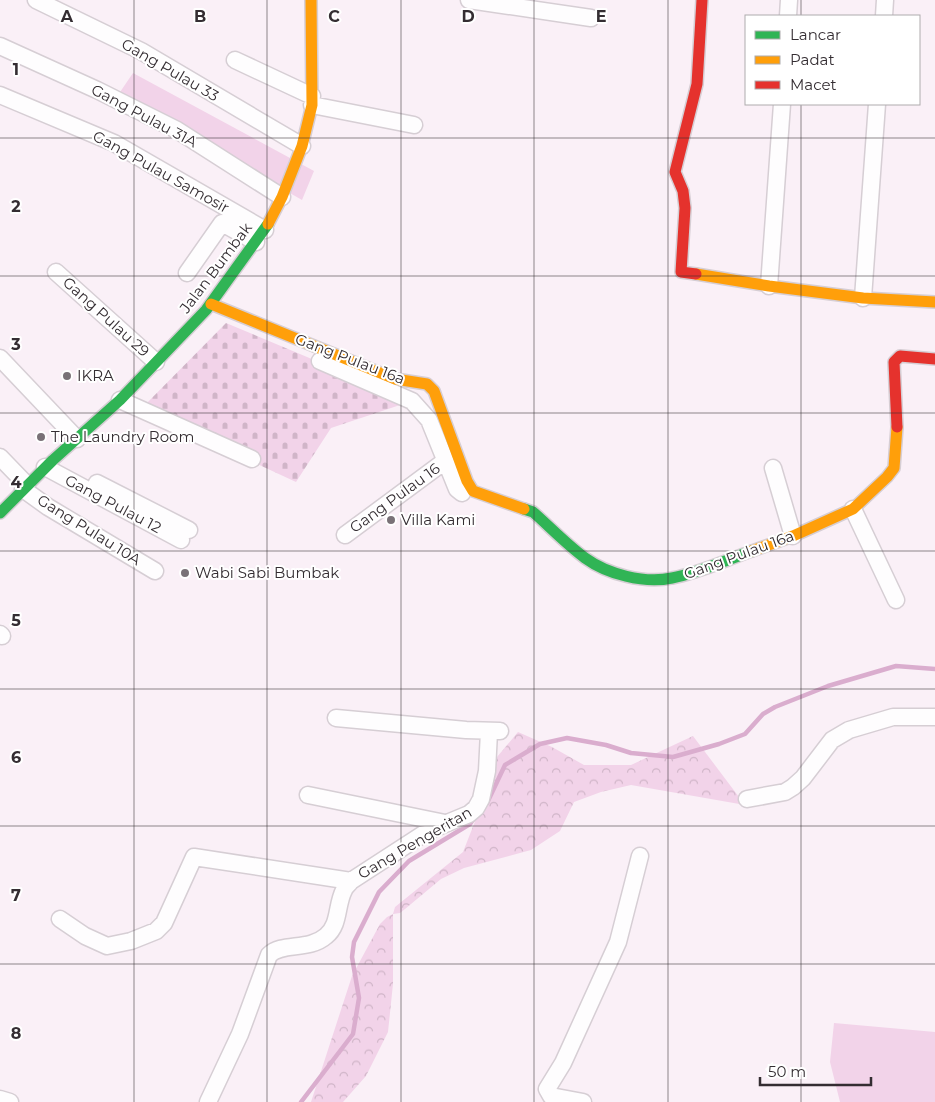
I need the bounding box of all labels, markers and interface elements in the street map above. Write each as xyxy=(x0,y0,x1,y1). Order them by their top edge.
text: A xyxy=(60,7,74,26)
text: B xyxy=(194,7,206,26)
text: C xyxy=(328,7,340,26)
text: D xyxy=(461,7,475,26)
text: E xyxy=(596,7,606,26)
legend xyxy=(745,15,920,105)
text: Lancar xyxy=(790,25,841,44)
street label: Gang Pulau 33 xyxy=(118,34,222,105)
text: Padat xyxy=(790,50,835,69)
text: 1 xyxy=(13,60,19,79)
text: Macet xyxy=(790,75,837,94)
street label: Gang Pulau 31A xyxy=(88,80,201,152)
street label: Gang Pulau Samosir xyxy=(90,126,233,217)
text: 2 xyxy=(11,197,21,216)
street label: Jalan Bumbak xyxy=(175,219,256,318)
street label: Gang Pulau 29 xyxy=(59,273,154,361)
street label: Gang Pulau 16a xyxy=(293,329,408,388)
text: 3 xyxy=(10,335,21,354)
place label: IKRA xyxy=(77,366,114,385)
marker: IKRA xyxy=(61,370,73,382)
place label: The Laundry Room xyxy=(51,427,194,446)
marker: The Laundry Room xyxy=(35,431,47,443)
street label: Gang Pulau 16 xyxy=(346,458,444,537)
street label: Gang Pulau 12 xyxy=(62,470,165,537)
text: 4 xyxy=(10,473,22,492)
street label: Gang Pulau 10A xyxy=(34,490,145,569)
place label: Villa Kami xyxy=(401,510,475,529)
marker: Villa Kami xyxy=(385,514,397,526)
street label: Gang Pulau 16a xyxy=(681,526,797,583)
place label: Wabi Sabi Bumbak xyxy=(195,563,339,582)
marker: Wabi Sabi Bumbak xyxy=(179,567,191,579)
text: 5 xyxy=(11,611,21,630)
text: 6 xyxy=(11,748,21,767)
street label: Gang Pengeritan xyxy=(354,802,475,883)
text: 7 xyxy=(11,886,21,905)
text: 8 xyxy=(11,1024,21,1043)
scale bar xyxy=(760,1054,871,1086)
text: 50 m xyxy=(768,1062,806,1081)

